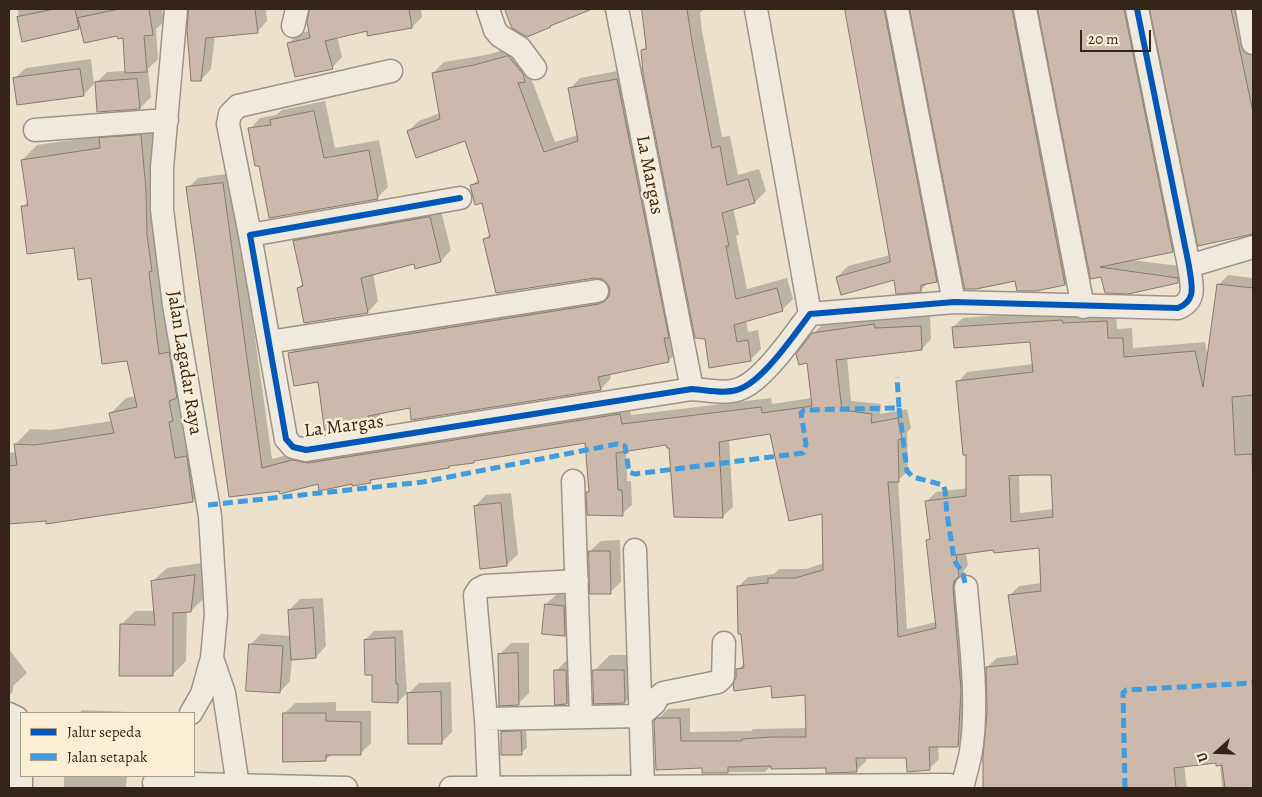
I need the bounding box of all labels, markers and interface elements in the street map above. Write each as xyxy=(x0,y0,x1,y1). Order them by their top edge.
scale bar xyxy=(1082,20,1153,52)
text: 20 m xyxy=(1088,29,1119,49)
street label: La Margas xyxy=(630,134,668,216)
street label: Jalan Lagadar Raya xyxy=(161,289,207,437)
street label: La Margas xyxy=(303,411,385,443)
legend xyxy=(20,712,195,777)
text: Jalur sepeda xyxy=(67,722,141,742)
north arrow xyxy=(1192,727,1242,777)
text: Jalan setapak xyxy=(67,747,147,767)
text: U xyxy=(1192,750,1213,765)

